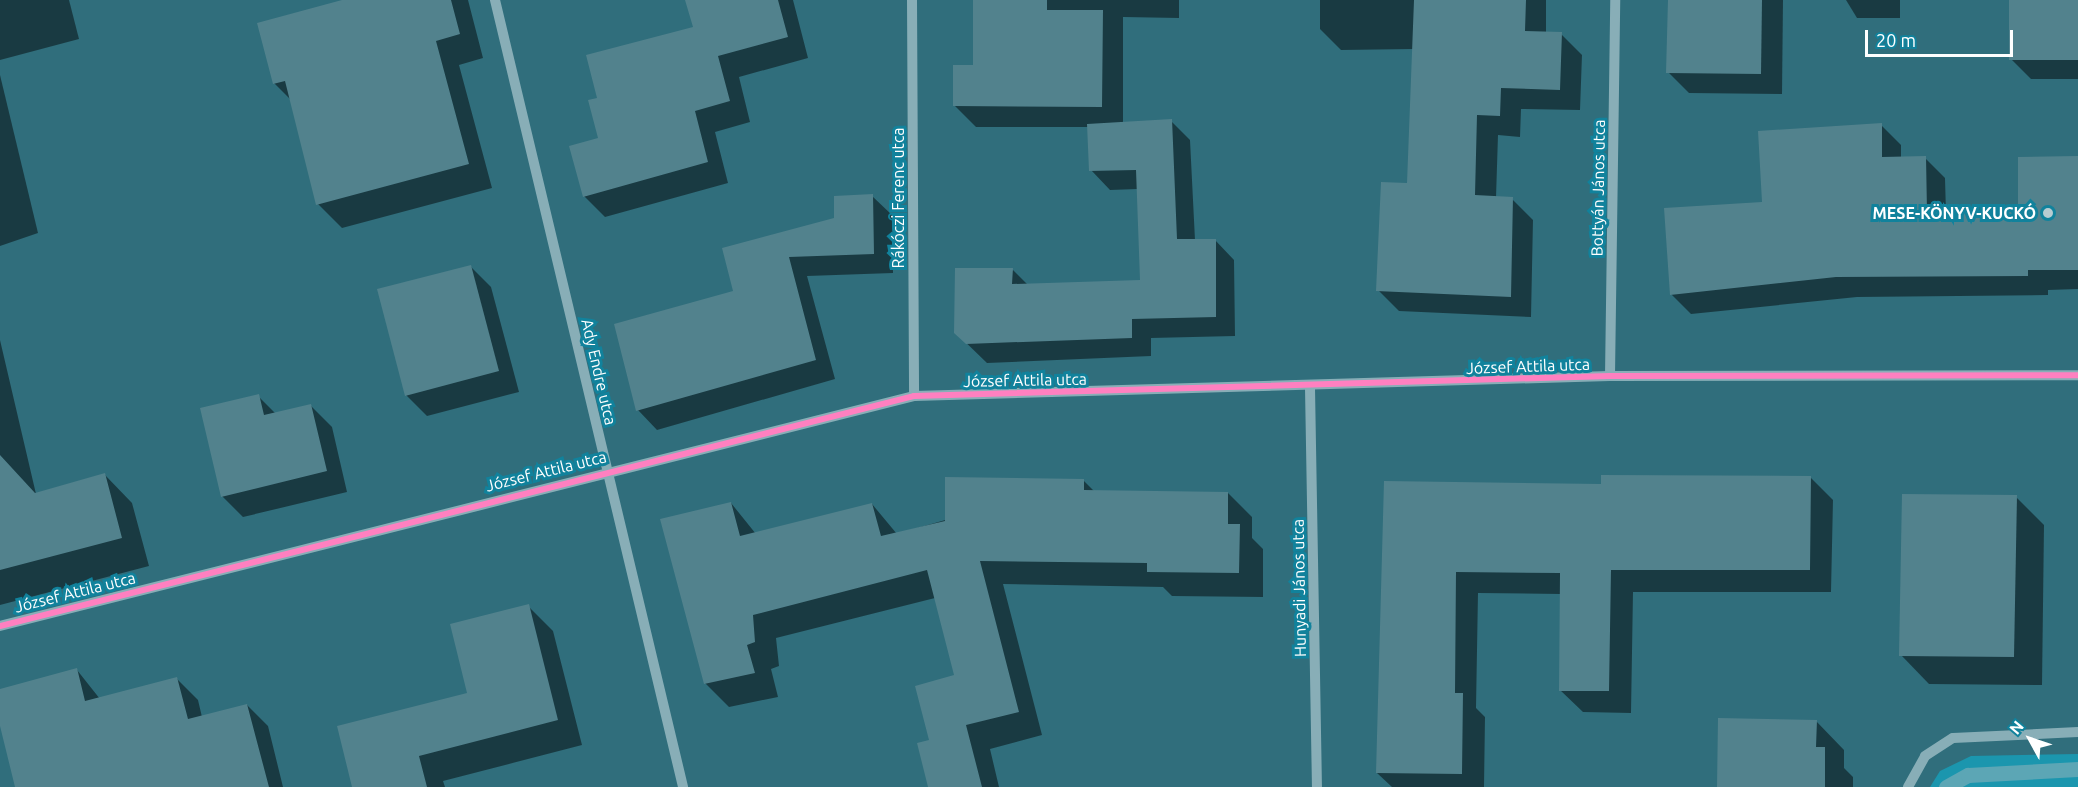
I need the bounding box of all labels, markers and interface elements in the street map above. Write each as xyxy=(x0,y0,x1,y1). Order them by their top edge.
scale bar xyxy=(1868,18,2016,56)
text: 20 m xyxy=(1876,30,1916,50)
street label: Bottyán János utca xyxy=(1587,119,1609,257)
street label: Rákóczi Ferenc utca xyxy=(888,128,908,268)
place label: MESE-KÖNYV-KUCKÓ xyxy=(1873,203,2036,223)
marker: MESE-KÖNYV-KUCKÓ xyxy=(2041,206,2055,220)
street label: Ady Endre utca xyxy=(577,317,621,427)
street label: József Attila utca xyxy=(1466,354,1590,378)
street label: József Attila utca xyxy=(963,369,1087,391)
street label: József Attila utca xyxy=(484,447,608,495)
street label: Hunyadi János utca xyxy=(1288,519,1310,657)
street label: József Attila utca xyxy=(13,568,137,616)
north arrow xyxy=(2000,709,2060,769)
text: N xyxy=(2005,717,2027,738)

